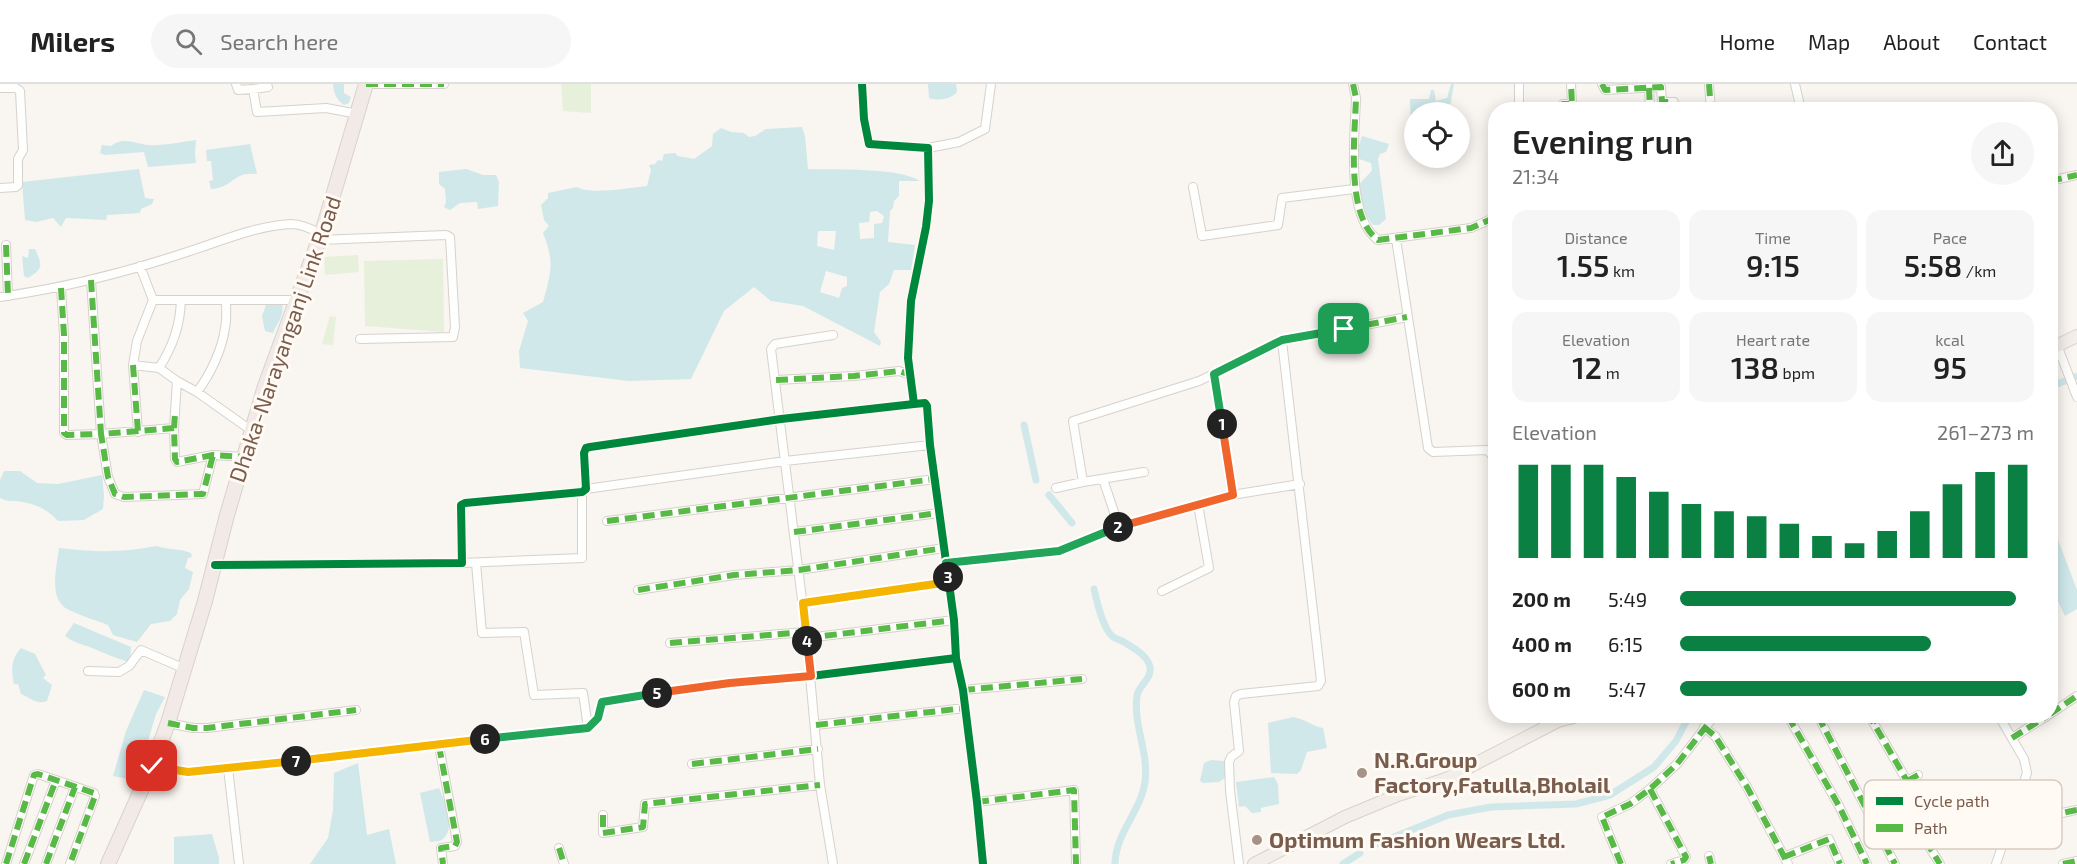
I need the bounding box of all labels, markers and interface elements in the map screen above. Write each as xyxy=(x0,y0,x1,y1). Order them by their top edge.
search box xyxy=(151,14,571,68)
text: Milers xyxy=(30,24,115,58)
icon: search xyxy=(172,25,205,58)
text: Search here xyxy=(220,28,338,54)
text: Home xyxy=(1719,29,1775,54)
text: Map xyxy=(1808,29,1850,54)
text: About xyxy=(1883,29,1940,54)
text: Contact xyxy=(1973,29,2047,54)
map controls xyxy=(1404,102,1470,168)
button: locate xyxy=(1404,102,1470,168)
text: Evening run xyxy=(1512,121,1693,161)
button: share xyxy=(1971,122,2034,185)
text: 21:34 xyxy=(1512,164,1559,188)
street label: Dhaka-Narayanganj Link Road xyxy=(223,192,346,486)
text: Distance xyxy=(1564,228,1628,247)
text: Time xyxy=(1755,228,1791,247)
text: Pace xyxy=(1933,228,1967,247)
text: 1.55 xyxy=(1557,247,1609,283)
text: 9:15 xyxy=(1746,247,1800,283)
text: 5:58 xyxy=(1904,247,1962,283)
text: km xyxy=(1609,261,1635,280)
text: /km xyxy=(1962,261,1996,280)
pin xyxy=(1318,303,1369,354)
icon: arrive xyxy=(1327,312,1360,345)
text: Elevation xyxy=(1562,330,1630,349)
text: Heart rate xyxy=(1736,330,1810,349)
text: kcal xyxy=(1935,330,1965,349)
text: 12 xyxy=(1572,349,1602,385)
text: 138 xyxy=(1731,349,1779,385)
text: 95 xyxy=(1933,349,1967,385)
text: m xyxy=(1602,363,1620,382)
text: bpm xyxy=(1779,363,1815,382)
pin: 1 xyxy=(1207,409,1237,439)
text: 1 xyxy=(1219,414,1225,433)
text: Elevation xyxy=(1512,420,1597,444)
text: 261–273 m xyxy=(1937,420,2034,444)
pin: 2 xyxy=(1103,512,1133,542)
text: 2 xyxy=(1113,517,1123,536)
pin: 3 xyxy=(933,562,963,592)
text: 3 xyxy=(943,567,953,586)
text: 200 m xyxy=(1512,587,1571,611)
text: 5:49 xyxy=(1608,587,1647,611)
pin: 4 xyxy=(792,626,822,656)
text: 4 xyxy=(802,631,812,650)
text: 400 m xyxy=(1512,632,1572,656)
text: 6:15 xyxy=(1608,632,1643,656)
text: 600 m xyxy=(1512,677,1571,701)
text: 5:47 xyxy=(1608,677,1646,701)
pin: 5 xyxy=(642,678,672,708)
text: 5 xyxy=(653,683,661,702)
pin: 6 xyxy=(470,724,500,754)
text: 6 xyxy=(480,729,490,748)
pin xyxy=(126,740,177,791)
pin: 7 xyxy=(281,746,311,776)
place label: N.R.Group Factory,Fatulla,Bholail xyxy=(1374,746,1611,798)
icon: check xyxy=(135,749,168,782)
text: 7 xyxy=(292,751,300,770)
marker: N.R.Group Factory,Fatulla,Bholail xyxy=(1355,766,1369,780)
legend xyxy=(1864,780,2062,849)
text: Cycle path xyxy=(1914,791,1990,810)
text: Path xyxy=(1914,818,1948,837)
place label: Optimum Fashion Wears Ltd. xyxy=(1269,826,1566,852)
marker: Optimum Fashion Wears Ltd. xyxy=(1250,833,1264,847)

